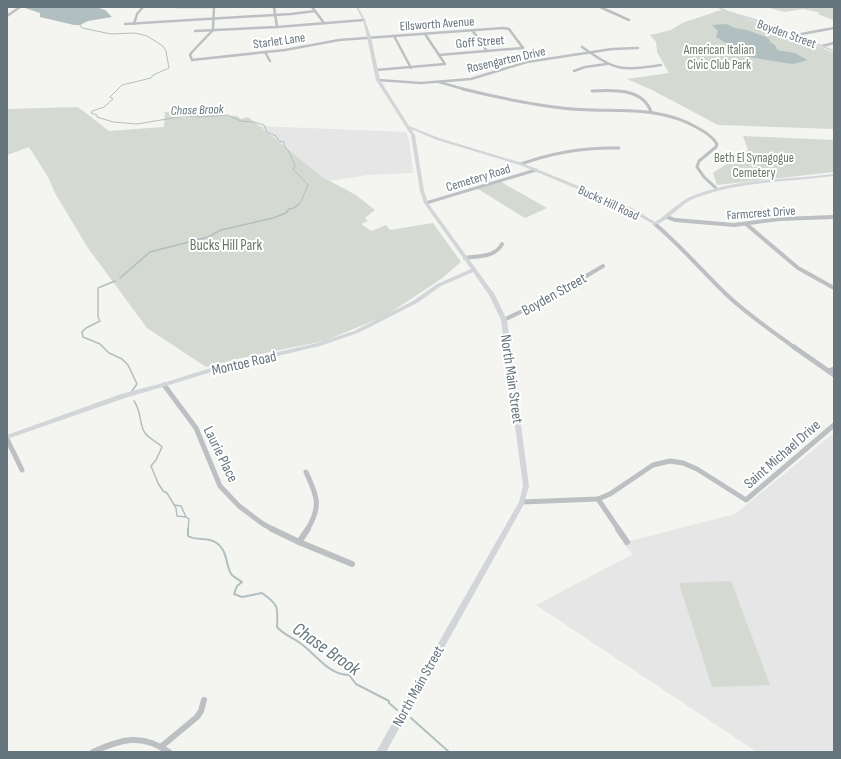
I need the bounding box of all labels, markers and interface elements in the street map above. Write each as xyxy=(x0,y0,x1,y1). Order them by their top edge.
street label: Ellsworth Avenue xyxy=(399,13,475,35)
street label: Boyden Street xyxy=(755,16,818,52)
street label: Starlet Lane xyxy=(252,29,306,53)
street label: Goff Street xyxy=(455,32,505,52)
park label: American Italian Civic Club Park xyxy=(683,42,754,73)
street label: Rosengarten Drive xyxy=(465,43,547,77)
water label: Chase Brook xyxy=(170,101,225,119)
park label: Beth El Synagogue Cemetery xyxy=(714,150,794,181)
street label: Cemetery Road xyxy=(444,161,512,195)
street label: Bucks Hill Road xyxy=(576,182,642,224)
street label: Farmcrest Drive xyxy=(726,203,796,223)
park label: Bucks Hill Park xyxy=(190,236,263,255)
street label: Boyden Street xyxy=(518,269,590,320)
street label: North Main Street xyxy=(496,333,527,425)
street label: Montoe Road xyxy=(210,347,278,380)
street label: Saint Michael Drive xyxy=(740,416,825,493)
street label: Laurie Place xyxy=(199,423,242,485)
water label: Chase Brook xyxy=(288,618,365,681)
street label: North Main Street xyxy=(388,642,449,730)

